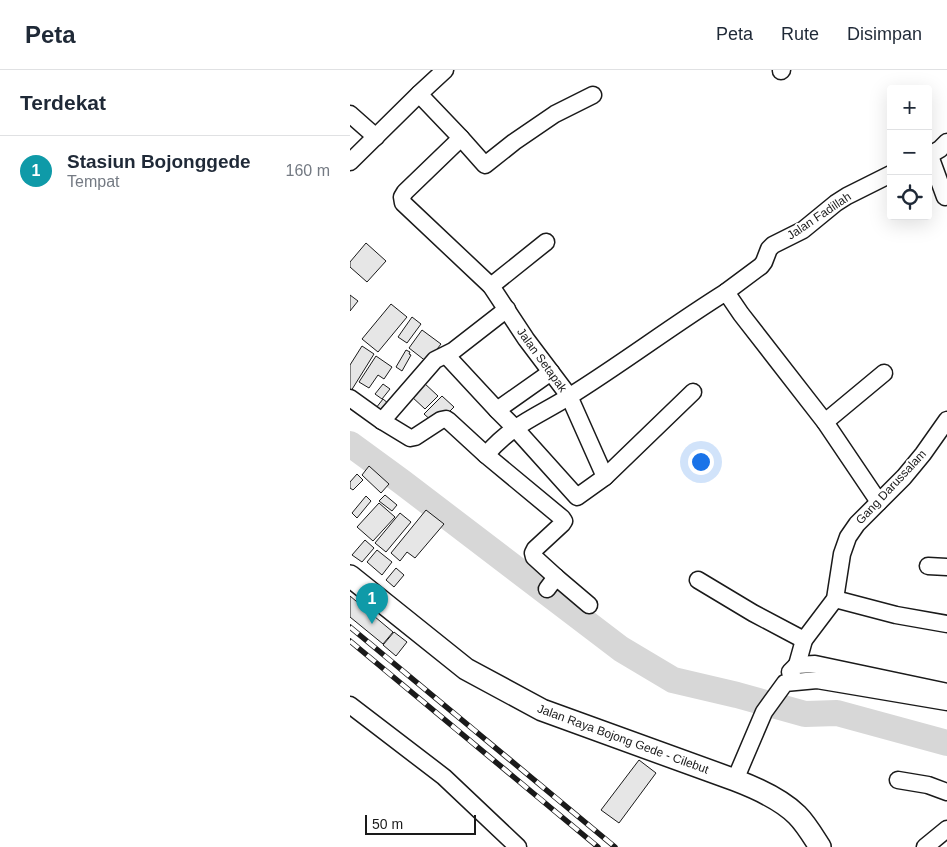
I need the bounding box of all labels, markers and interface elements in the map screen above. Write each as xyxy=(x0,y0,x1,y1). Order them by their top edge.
text: Peta xyxy=(25,21,76,48)
text: Peta xyxy=(716,24,753,44)
text: Rute xyxy=(781,24,819,44)
text: Disimpan xyxy=(847,24,922,44)
map controls xyxy=(887,85,932,220)
button: + xyxy=(887,85,932,130)
text: Terdekat xyxy=(20,91,106,114)
button: − xyxy=(887,130,932,175)
text: Stasiun Bojonggede xyxy=(67,151,251,172)
text: 1 xyxy=(32,162,40,179)
text: 160 m xyxy=(286,162,330,179)
text: Tempat xyxy=(67,173,119,190)
button: locate xyxy=(887,175,932,220)
street label: Jalan Fadillah xyxy=(784,189,854,243)
street label: Jalan Setapak xyxy=(514,325,571,396)
street label: Gang Darussalam xyxy=(853,447,929,527)
your location xyxy=(688,449,714,475)
pin: 1 xyxy=(356,583,388,624)
street label: Jalan Raya Bojong Gede - Cilebut xyxy=(535,701,711,777)
scale bar xyxy=(365,812,476,835)
text: 50 m xyxy=(372,816,403,832)

